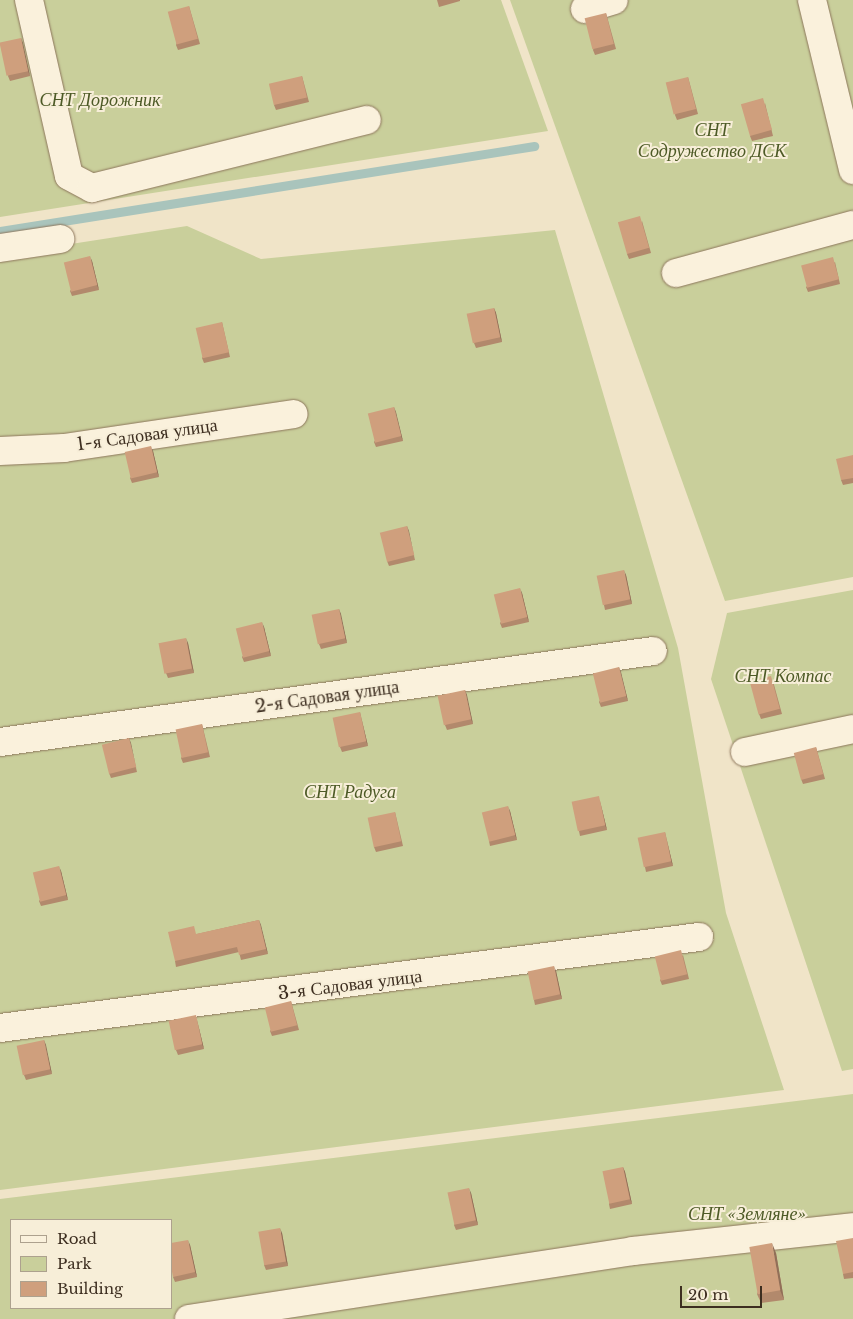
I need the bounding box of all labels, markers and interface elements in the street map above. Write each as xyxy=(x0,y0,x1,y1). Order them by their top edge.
park label: СНТ Дорожник xyxy=(39,89,161,111)
park label: СНТ Содружество ДСК xyxy=(638,120,786,162)
street label: 1-я Садовая улица xyxy=(75,414,219,456)
park label: СНТ Компас xyxy=(734,665,832,687)
street label: 2-я Садовая улица xyxy=(254,676,400,718)
park label: СНТ Радуга xyxy=(304,781,396,803)
street label: 3-я Садовая улица xyxy=(277,965,423,1005)
park label: СНТ «Земляне» xyxy=(688,1203,806,1225)
legend xyxy=(10,1219,172,1309)
text: Road xyxy=(57,1229,97,1248)
text: Park xyxy=(57,1254,92,1273)
scale bar xyxy=(683,1276,766,1308)
text: Building xyxy=(57,1279,123,1298)
text: 20 m xyxy=(688,1285,728,1304)

